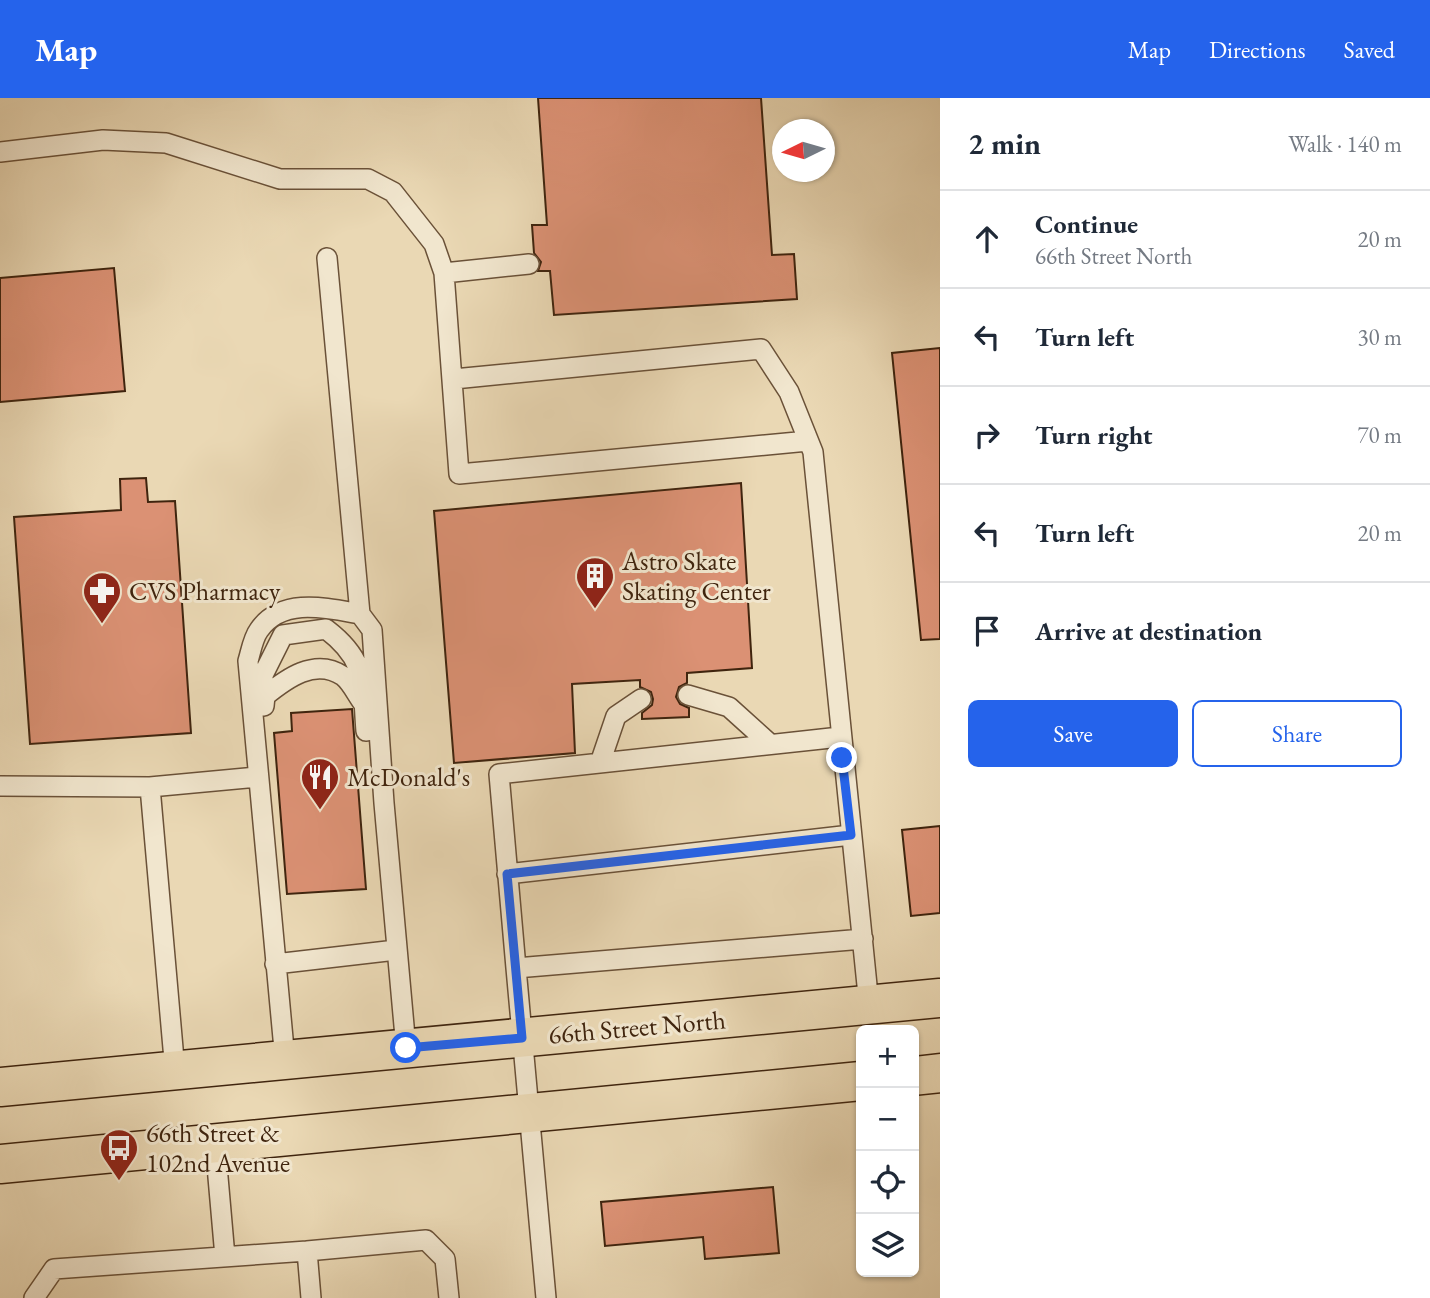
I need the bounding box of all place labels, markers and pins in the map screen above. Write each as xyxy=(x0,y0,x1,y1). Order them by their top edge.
place label: Astro Skate Skating Center xyxy=(621,544,771,608)
building icon: Astro Skate Skating Center xyxy=(574,555,616,610)
pharmacy icon: CVS Pharmacy xyxy=(81,570,123,625)
place label: CVS Pharmacy xyxy=(129,574,281,608)
restaurant icon: McDonald's xyxy=(299,756,341,811)
place label: McDonald's xyxy=(347,760,470,794)
place label: 66th Street & 102nd Avenue xyxy=(146,1116,290,1180)
bus stop icon: 66th Street & 102nd Avenue xyxy=(98,1127,140,1182)

